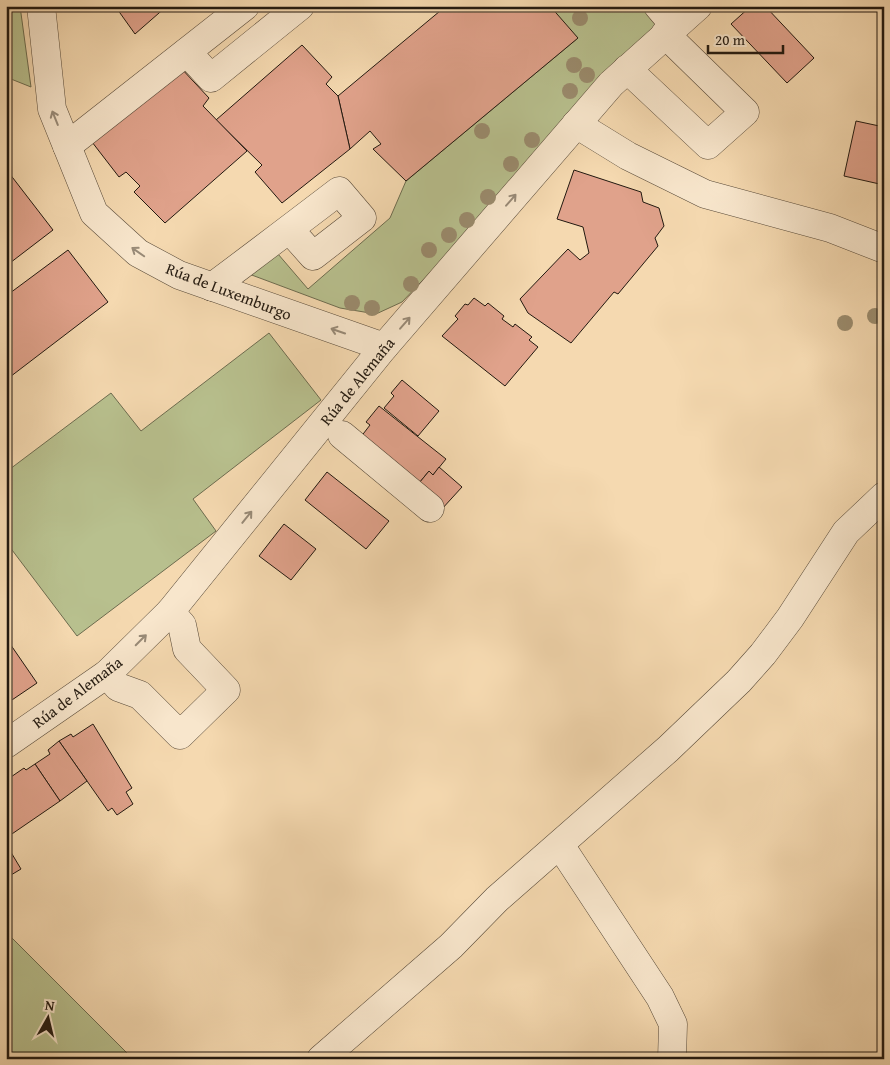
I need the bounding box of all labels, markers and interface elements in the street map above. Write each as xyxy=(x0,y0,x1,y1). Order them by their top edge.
scale bar xyxy=(708,22,782,54)
text: 20 m xyxy=(715,29,746,50)
one-way arrow xyxy=(50,111,59,126)
one-way arrow xyxy=(505,193,517,206)
one-way arrow xyxy=(132,247,146,257)
street label: Rúa de Luxemburgo xyxy=(163,256,295,326)
one-way arrow xyxy=(399,316,411,329)
one-way arrow xyxy=(331,326,346,335)
street label: Rúa de Alemaña xyxy=(314,331,400,430)
one-way arrow xyxy=(242,511,253,524)
one-way arrow xyxy=(135,634,148,646)
street label: Rúa de Alemaña xyxy=(27,650,127,734)
north arrow xyxy=(22,992,72,1042)
text: N xyxy=(44,995,56,1016)

